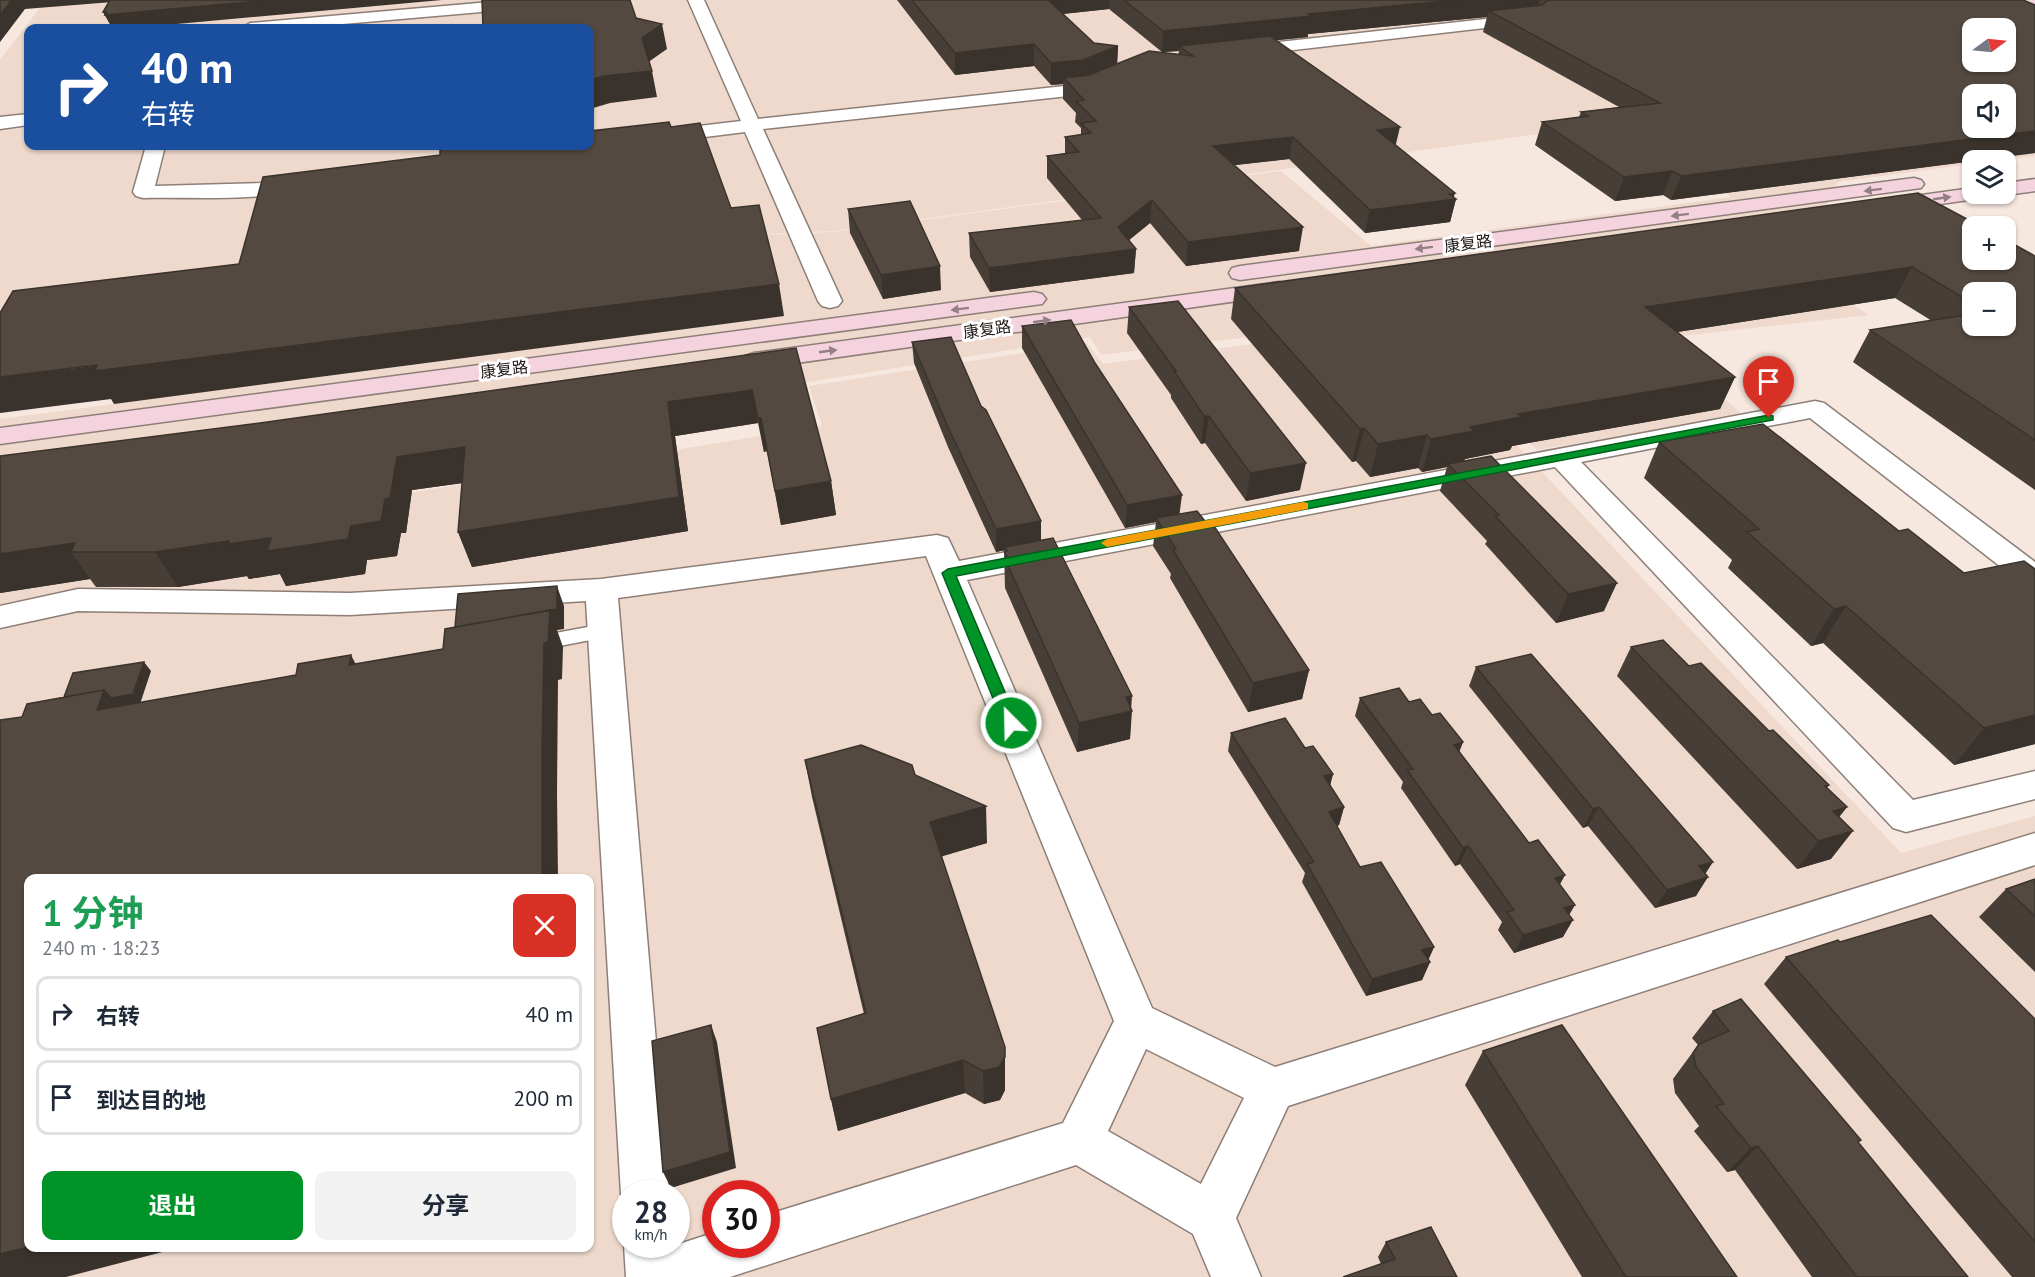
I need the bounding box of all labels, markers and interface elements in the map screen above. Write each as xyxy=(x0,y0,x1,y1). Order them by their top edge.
north arrow xyxy=(1962,18,2016,72)
map controls xyxy=(1962,18,2016,336)
text: 40 m xyxy=(141,40,233,95)
icon: right xyxy=(42,48,120,126)
button: sound xyxy=(1962,84,2016,138)
text: 右转 xyxy=(141,97,195,131)
button: layers xyxy=(1962,150,2016,204)
one-way arrow xyxy=(1863,185,1882,194)
one-way arrow xyxy=(1933,193,1952,202)
one-way arrow xyxy=(1670,210,1689,220)
button: + xyxy=(1962,216,2016,270)
street label: 康复路 xyxy=(1443,230,1493,256)
one-way arrow xyxy=(1414,244,1433,253)
button: − xyxy=(1962,282,2016,336)
one-way arrow xyxy=(950,305,969,314)
street label: 康复路 xyxy=(962,316,1012,342)
one-way arrow xyxy=(1032,317,1051,326)
one-way arrow xyxy=(818,346,837,355)
street label: 康复路 xyxy=(479,356,529,382)
pin xyxy=(1743,356,1794,418)
icon: arrive xyxy=(1752,365,1785,398)
position arrow xyxy=(979,691,1043,755)
text: 1 分钟 xyxy=(42,889,144,936)
button: close xyxy=(513,894,576,957)
text: 240 m · 18:23 xyxy=(42,935,160,961)
icon: right xyxy=(45,997,78,1030)
text: 40 m xyxy=(525,1000,573,1028)
text: 右转 xyxy=(96,1002,140,1030)
icon: arrive xyxy=(45,1081,78,1114)
text: 200 m xyxy=(513,1084,573,1112)
text: 到达目的地 xyxy=(96,1086,206,1114)
button: 退出 xyxy=(42,1171,303,1240)
button: 分享 xyxy=(315,1171,576,1240)
speed limit sign: 30 xyxy=(702,1180,780,1258)
text: 28 xyxy=(634,1192,668,1231)
text: km/h xyxy=(635,1225,667,1244)

